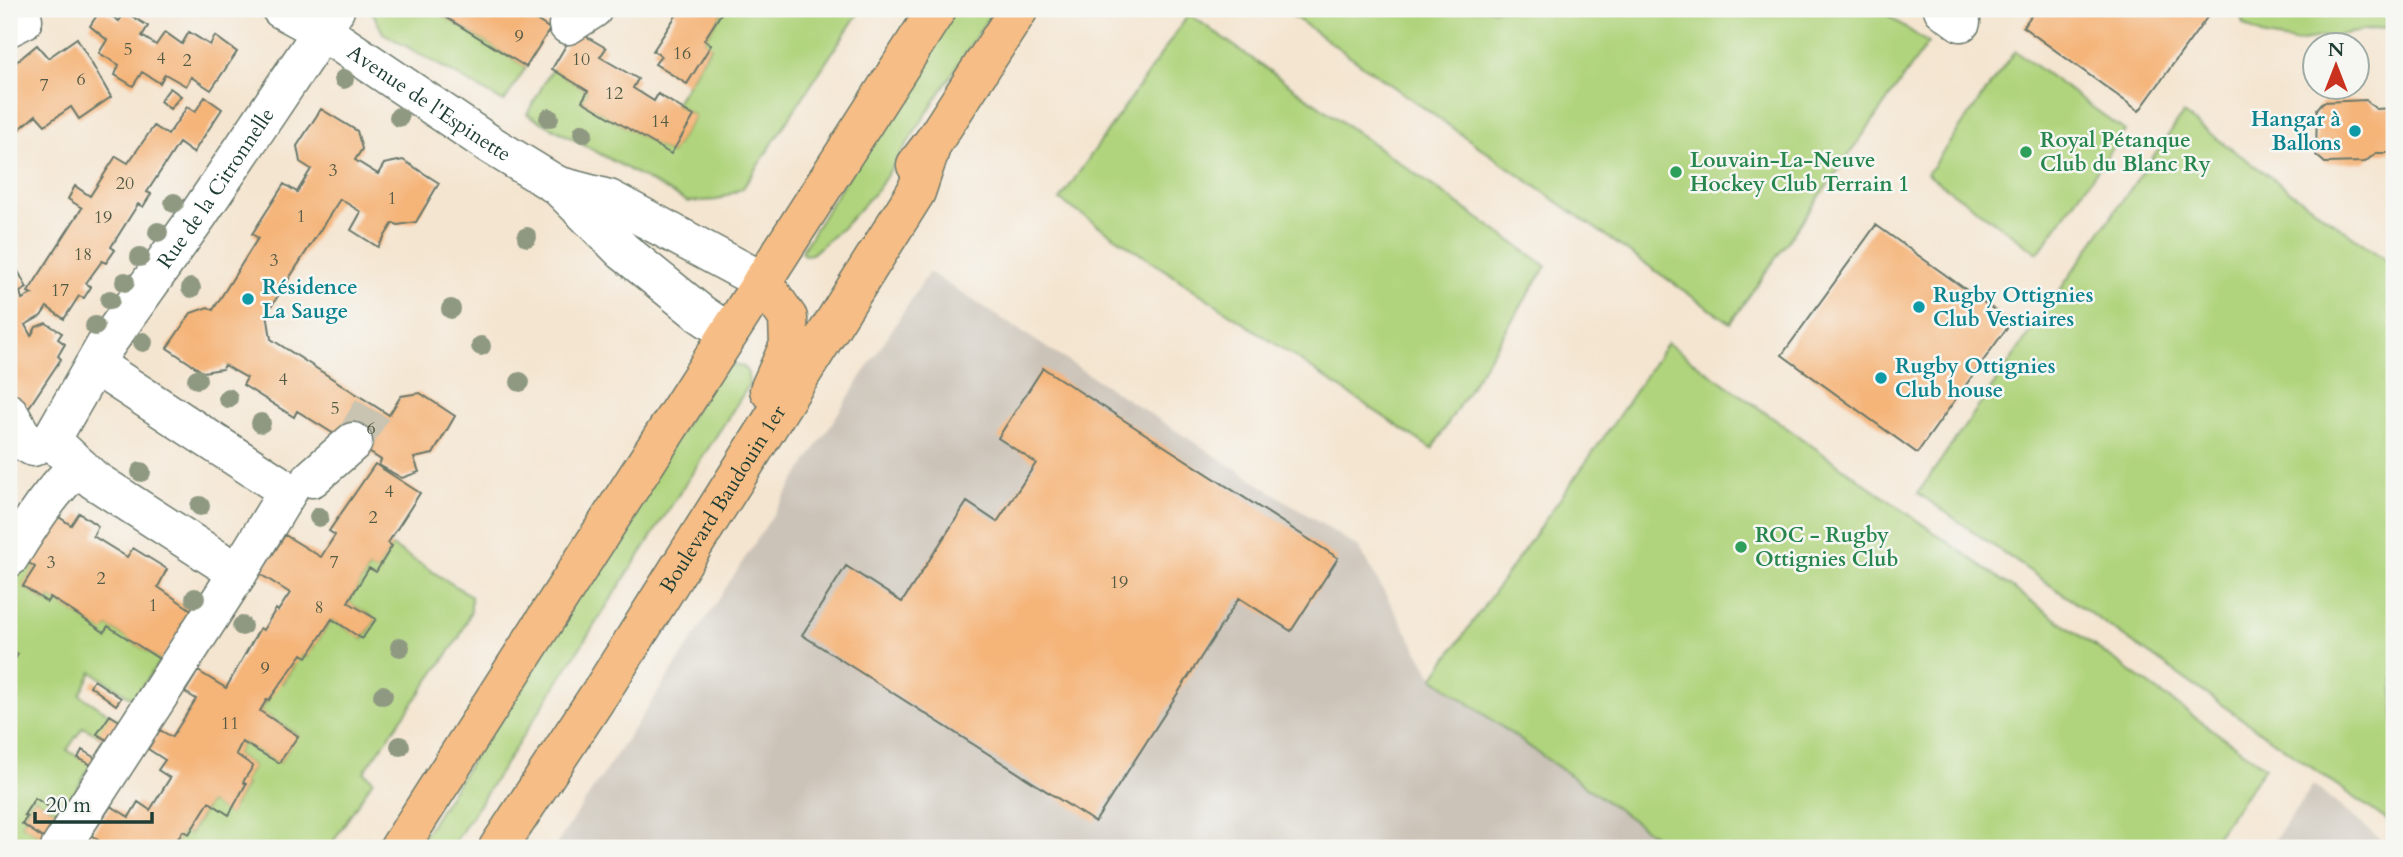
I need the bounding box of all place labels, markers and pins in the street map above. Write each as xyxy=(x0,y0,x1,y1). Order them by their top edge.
place label: Hangar à Ballons xyxy=(2251,105,2342,158)
marker: Hangar à Ballons xyxy=(2347,123,2363,139)
place label: Royal Pétanque Club du Blanc Ry xyxy=(2040,126,2211,179)
marker: Royal Pétanque Club du Blanc Ry xyxy=(2018,144,2034,160)
place label: Louvain-La-Neuve Hockey Club Terrain 1 xyxy=(1690,146,1909,199)
marker: Louvain-La-Neuve Hockey Club Terrain 1 xyxy=(1668,164,1684,180)
place label: Résidence La Sauge xyxy=(262,273,358,326)
place label: Rugby Ottignies Club Vestiaires xyxy=(1933,281,2093,334)
marker: Résidence La Sauge xyxy=(240,291,256,307)
marker: Rugby Ottignies Club Vestiaires xyxy=(1911,299,1927,315)
place label: Rugby Ottignies Club house xyxy=(1895,352,2055,405)
marker: Rugby Ottignies Club house xyxy=(1873,370,1889,386)
place label: ROC - Rugby Ottignies Club xyxy=(1755,521,1899,574)
marker: ROC - Rugby Ottignies Club xyxy=(1733,539,1749,555)

